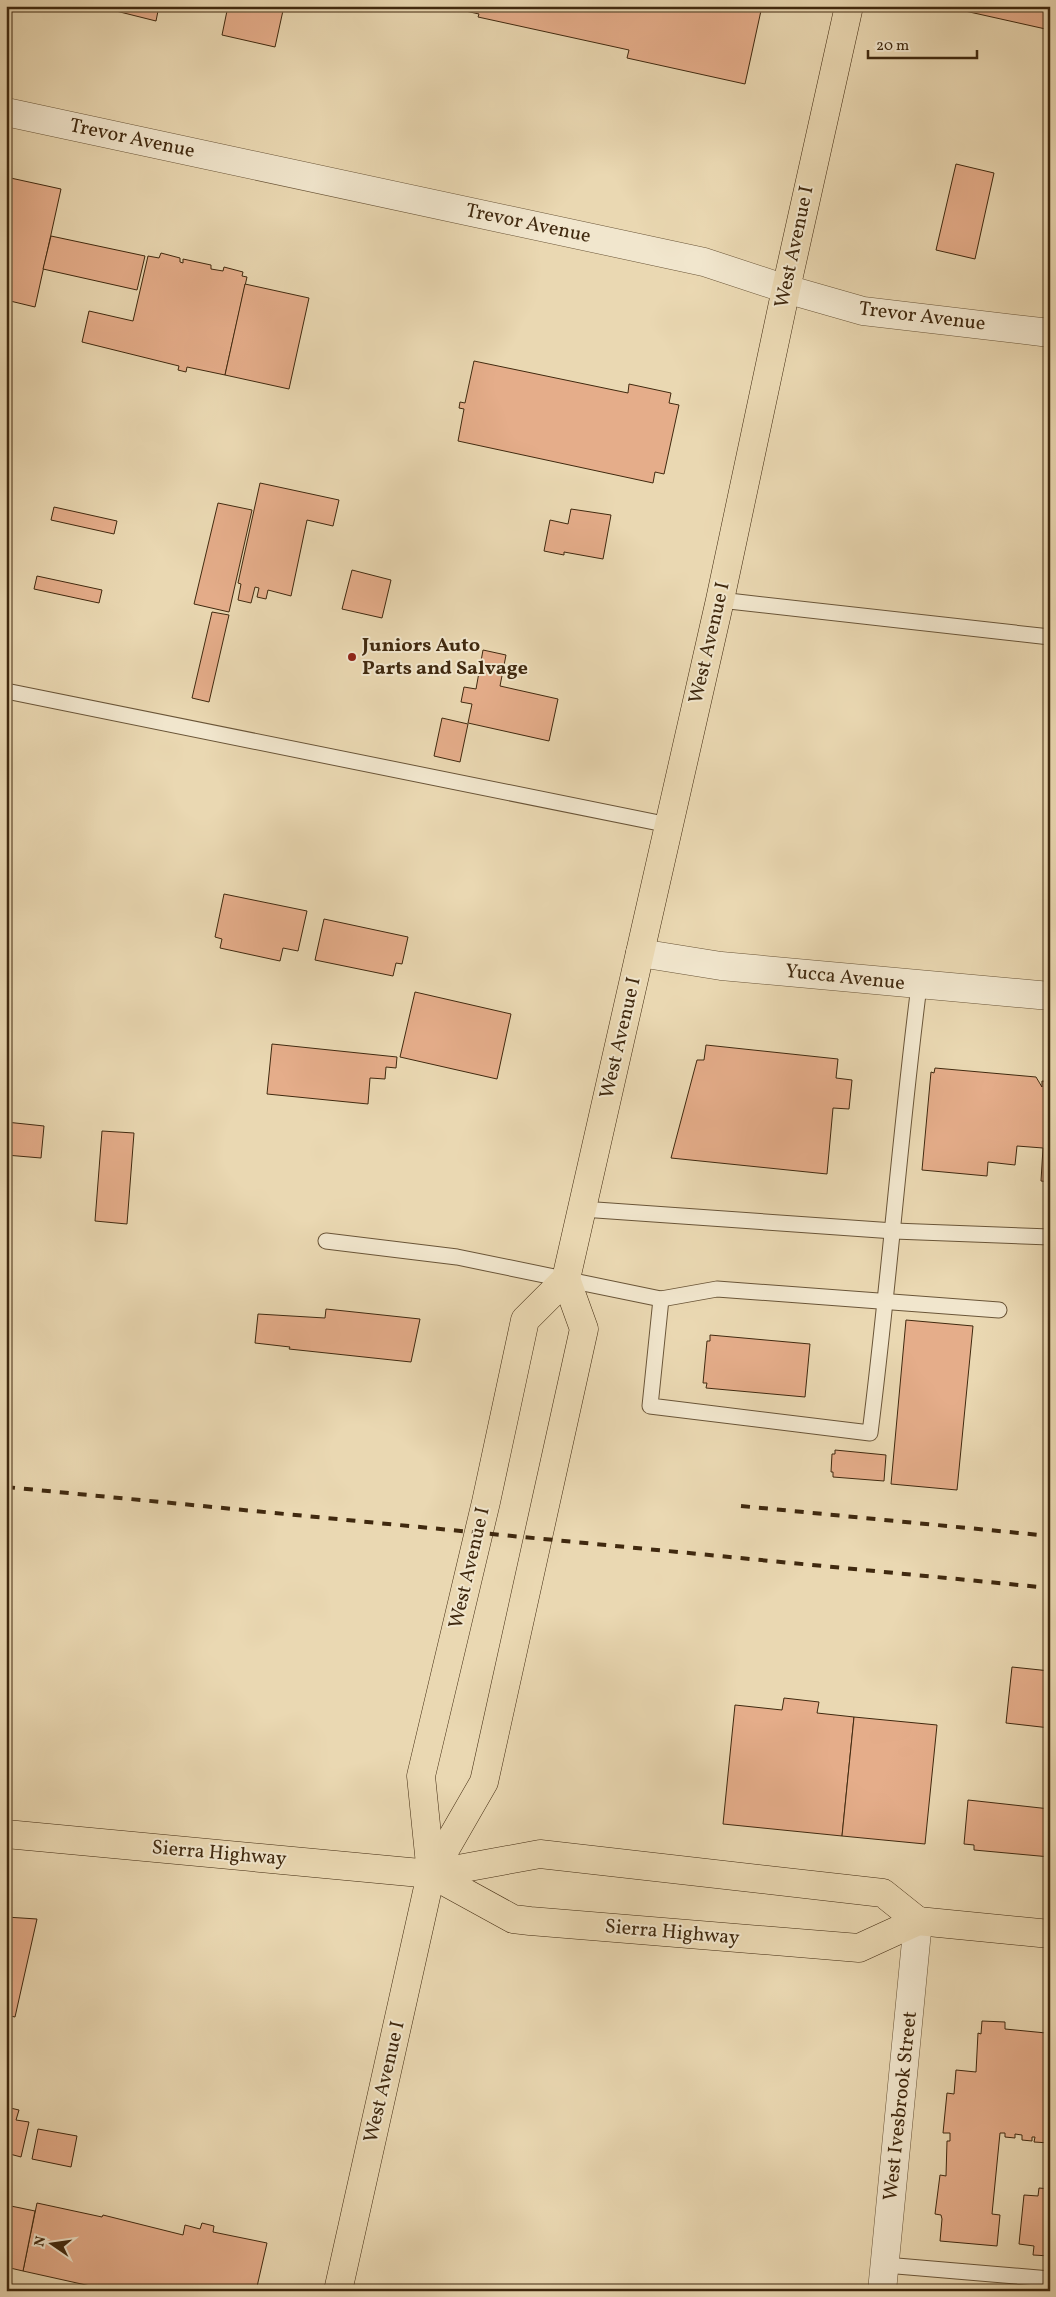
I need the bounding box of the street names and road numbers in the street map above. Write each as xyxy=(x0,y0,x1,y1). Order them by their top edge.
street label: Trevor Avenue xyxy=(67,112,197,166)
street label: West Avenue I xyxy=(768,183,822,311)
street label: Trevor Avenue xyxy=(463,197,593,251)
street label: Trevor Avenue xyxy=(857,295,987,339)
street label: West Avenue I xyxy=(682,579,738,707)
street label: Yucca Avenue xyxy=(784,958,906,998)
street label: West Avenue I xyxy=(593,974,649,1102)
street label: West Avenue I xyxy=(442,1504,498,1632)
street label: Sierra Highway xyxy=(150,1834,288,1874)
street label: Sierra Highway xyxy=(603,1913,741,1953)
street label: West Ivesbrook Street xyxy=(877,2010,925,2202)
street label: West Avenue I xyxy=(357,2018,413,2146)

